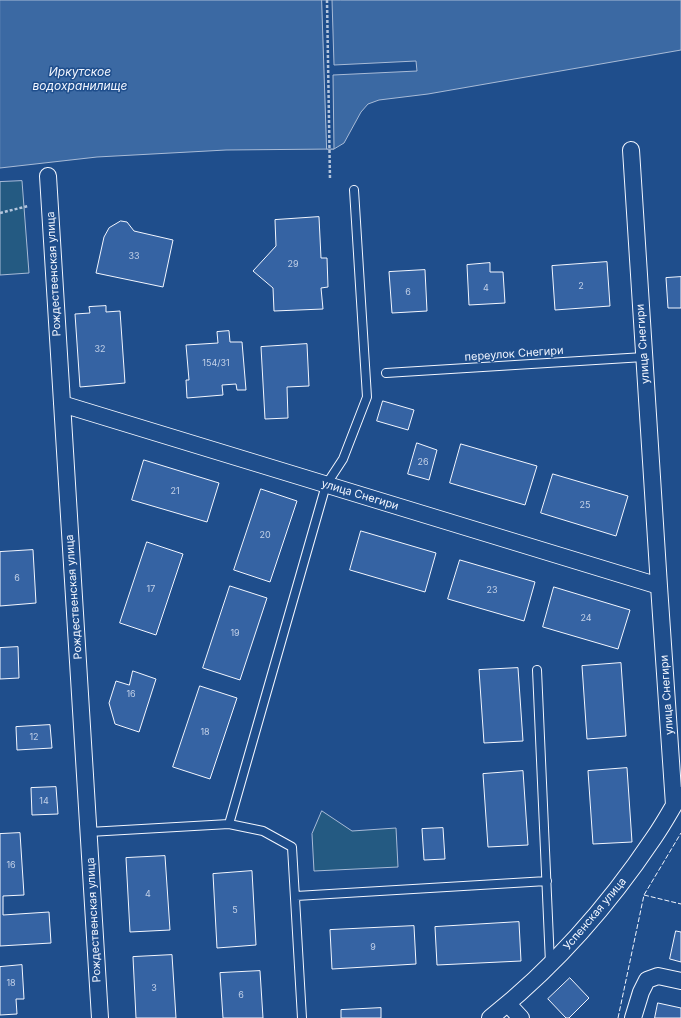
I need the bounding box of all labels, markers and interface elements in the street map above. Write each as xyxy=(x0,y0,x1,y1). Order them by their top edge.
water label: Иркутское водохранилище xyxy=(33,65,127,93)
street label: Рождественская улица xyxy=(44,211,64,337)
house number: 33 xyxy=(128,251,140,261)
house number: 29 xyxy=(287,259,299,269)
house number: 2 xyxy=(578,281,584,291)
house number: 4 xyxy=(483,283,489,293)
house number: 6 xyxy=(405,287,411,297)
street label: улица Снегири xyxy=(634,304,652,384)
house number: 32 xyxy=(94,344,106,354)
street label: переулок Снегири xyxy=(464,344,564,364)
house number: 154/31 xyxy=(202,358,230,368)
house number: 26 xyxy=(417,457,429,467)
street label: улица Снегири xyxy=(320,477,400,513)
house number: 21 xyxy=(170,486,180,496)
house number: 25 xyxy=(580,500,590,510)
house number: 20 xyxy=(259,530,271,540)
street label: Рождественская улица xyxy=(63,534,85,660)
house number: 6 xyxy=(14,573,20,583)
house number: 17 xyxy=(147,584,155,594)
house number: 23 xyxy=(486,585,498,595)
house number: 24 xyxy=(580,613,592,623)
house number: 19 xyxy=(230,628,240,638)
street label: улица Снегири xyxy=(658,655,676,735)
house number: 16 xyxy=(126,689,136,699)
house number: 18 xyxy=(200,727,210,737)
house number: 12 xyxy=(29,732,39,742)
house number: 14 xyxy=(39,796,49,806)
street label: Рождественская улица xyxy=(84,857,104,983)
house number: 16 xyxy=(6,860,16,870)
street label: Успенская улица xyxy=(561,875,629,953)
house number: 4 xyxy=(145,889,151,899)
house number: 5 xyxy=(232,905,238,915)
house number: 9 xyxy=(370,942,376,952)
house number: 18 xyxy=(6,978,16,988)
house number: 3 xyxy=(151,983,157,993)
house number: 6 xyxy=(238,990,244,1000)

